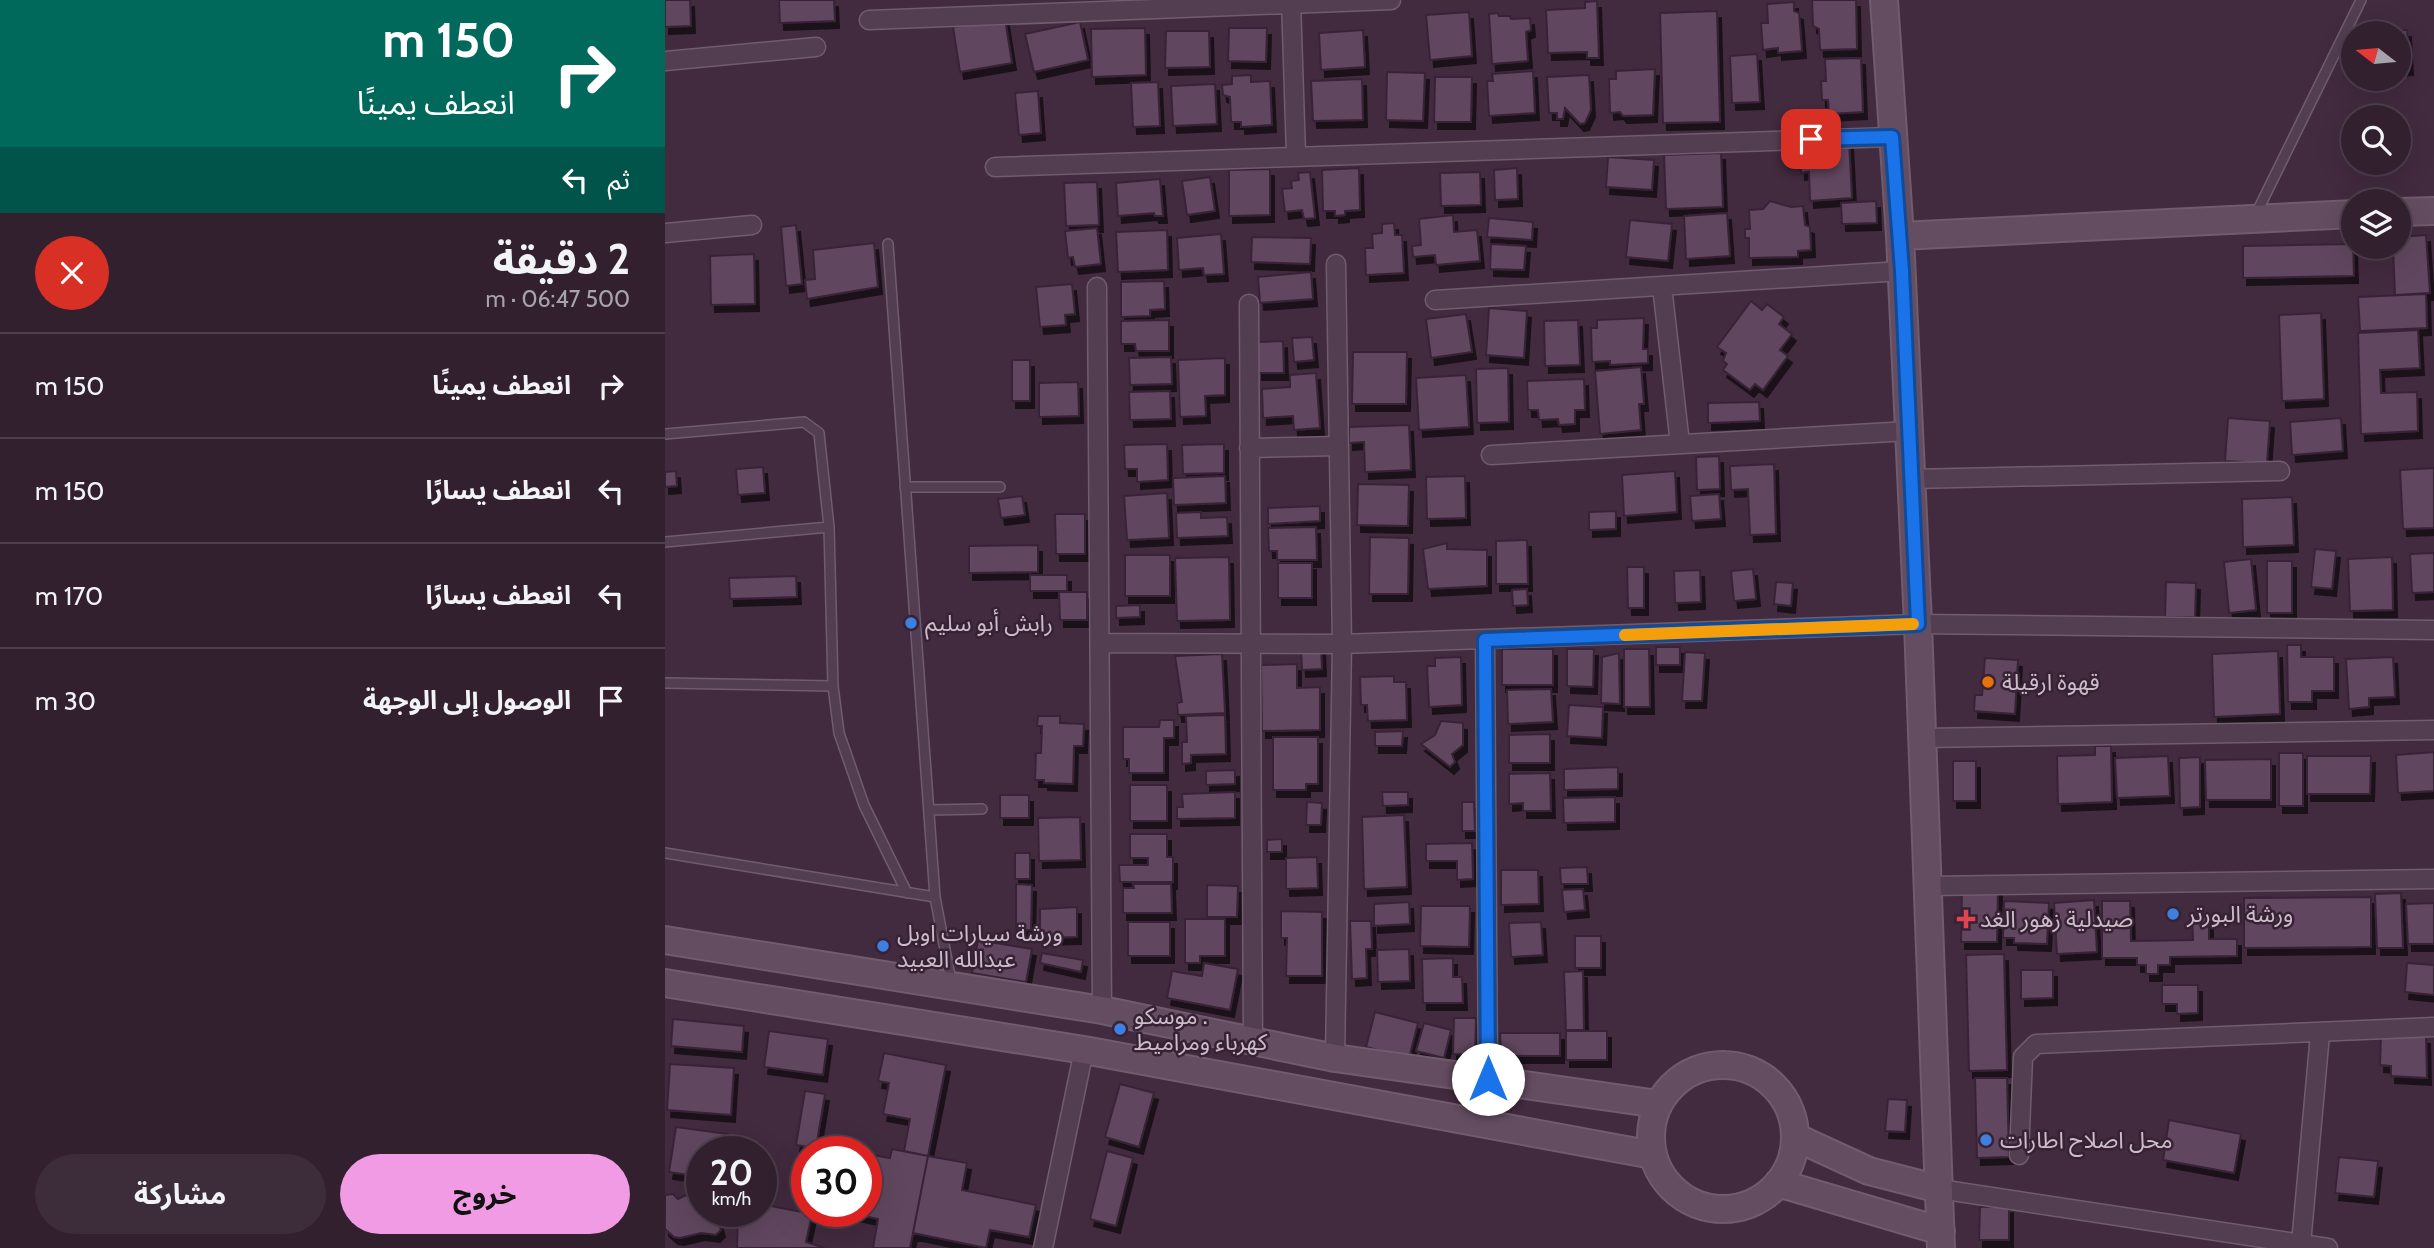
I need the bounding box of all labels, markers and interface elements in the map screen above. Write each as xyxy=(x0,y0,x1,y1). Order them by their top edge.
text: 150 m xyxy=(382,10,515,69)
north arrow xyxy=(2341,21,2411,91)
map controls xyxy=(2341,21,2411,259)
icon: right xyxy=(539,28,630,119)
text: انعطف يمينًا xyxy=(357,83,515,122)
button: search xyxy=(2341,105,2411,175)
pin xyxy=(1781,109,1841,169)
icon: arrive xyxy=(1792,120,1830,158)
icon: left xyxy=(556,161,594,199)
text: ثم xyxy=(608,164,630,196)
button: layers xyxy=(2341,189,2411,259)
text: 2 دقيقة xyxy=(493,233,630,285)
button: close xyxy=(35,236,109,310)
text: 500 m · 06:47 xyxy=(485,285,630,313)
icon: right xyxy=(592,367,630,405)
text: انعطف يمينًا xyxy=(432,369,571,401)
text: 150 m xyxy=(35,370,104,402)
icon: left xyxy=(592,472,630,510)
text: انعطف يسارًا xyxy=(425,474,571,506)
text: 150 m xyxy=(35,475,104,507)
icon: left xyxy=(592,577,630,615)
text: انعطف يسارًا xyxy=(425,579,571,611)
text: 170 m xyxy=(35,580,103,612)
place label: رابش أبو سليم xyxy=(925,609,1053,640)
marker: رابش أبو سليم xyxy=(903,615,919,631)
place label: قهوة ارقيلة xyxy=(2002,668,2099,696)
marker: قهوة ارقيلة xyxy=(1980,674,1996,690)
icon: arrive xyxy=(592,682,630,720)
text: الوصول إلى الوجهة xyxy=(363,684,571,716)
text: 30 m xyxy=(35,685,96,717)
place label: ورشة البورتر xyxy=(2186,900,2293,928)
place label: صيدلية زهور الغد xyxy=(1980,905,2133,933)
marker: ورشة البورتر xyxy=(2165,906,2181,922)
marker: صيدلية زهور الغد xyxy=(1958,911,1974,927)
place label: ورشة سيارات اوبل عبدالله العبيد xyxy=(897,919,1063,973)
marker: ورشة سيارات اوبل عبدالله العبيد xyxy=(875,938,891,954)
place label: موسكو . كهرباء ومراميط xyxy=(1134,1002,1268,1056)
marker: موسكو . كهرباء ومراميط xyxy=(1112,1021,1128,1037)
position arrow xyxy=(1451,1042,1525,1116)
place label: محل اصلاح اطارات xyxy=(2000,1126,2173,1157)
marker: محل اصلاح اطارات xyxy=(1978,1132,1994,1148)
speed limit sign: 30 xyxy=(791,1136,882,1227)
text: 20 xyxy=(710,1151,753,1194)
button: مشاركة xyxy=(35,1154,326,1234)
button: خروج xyxy=(340,1154,630,1234)
text: km/h xyxy=(712,1188,751,1210)

